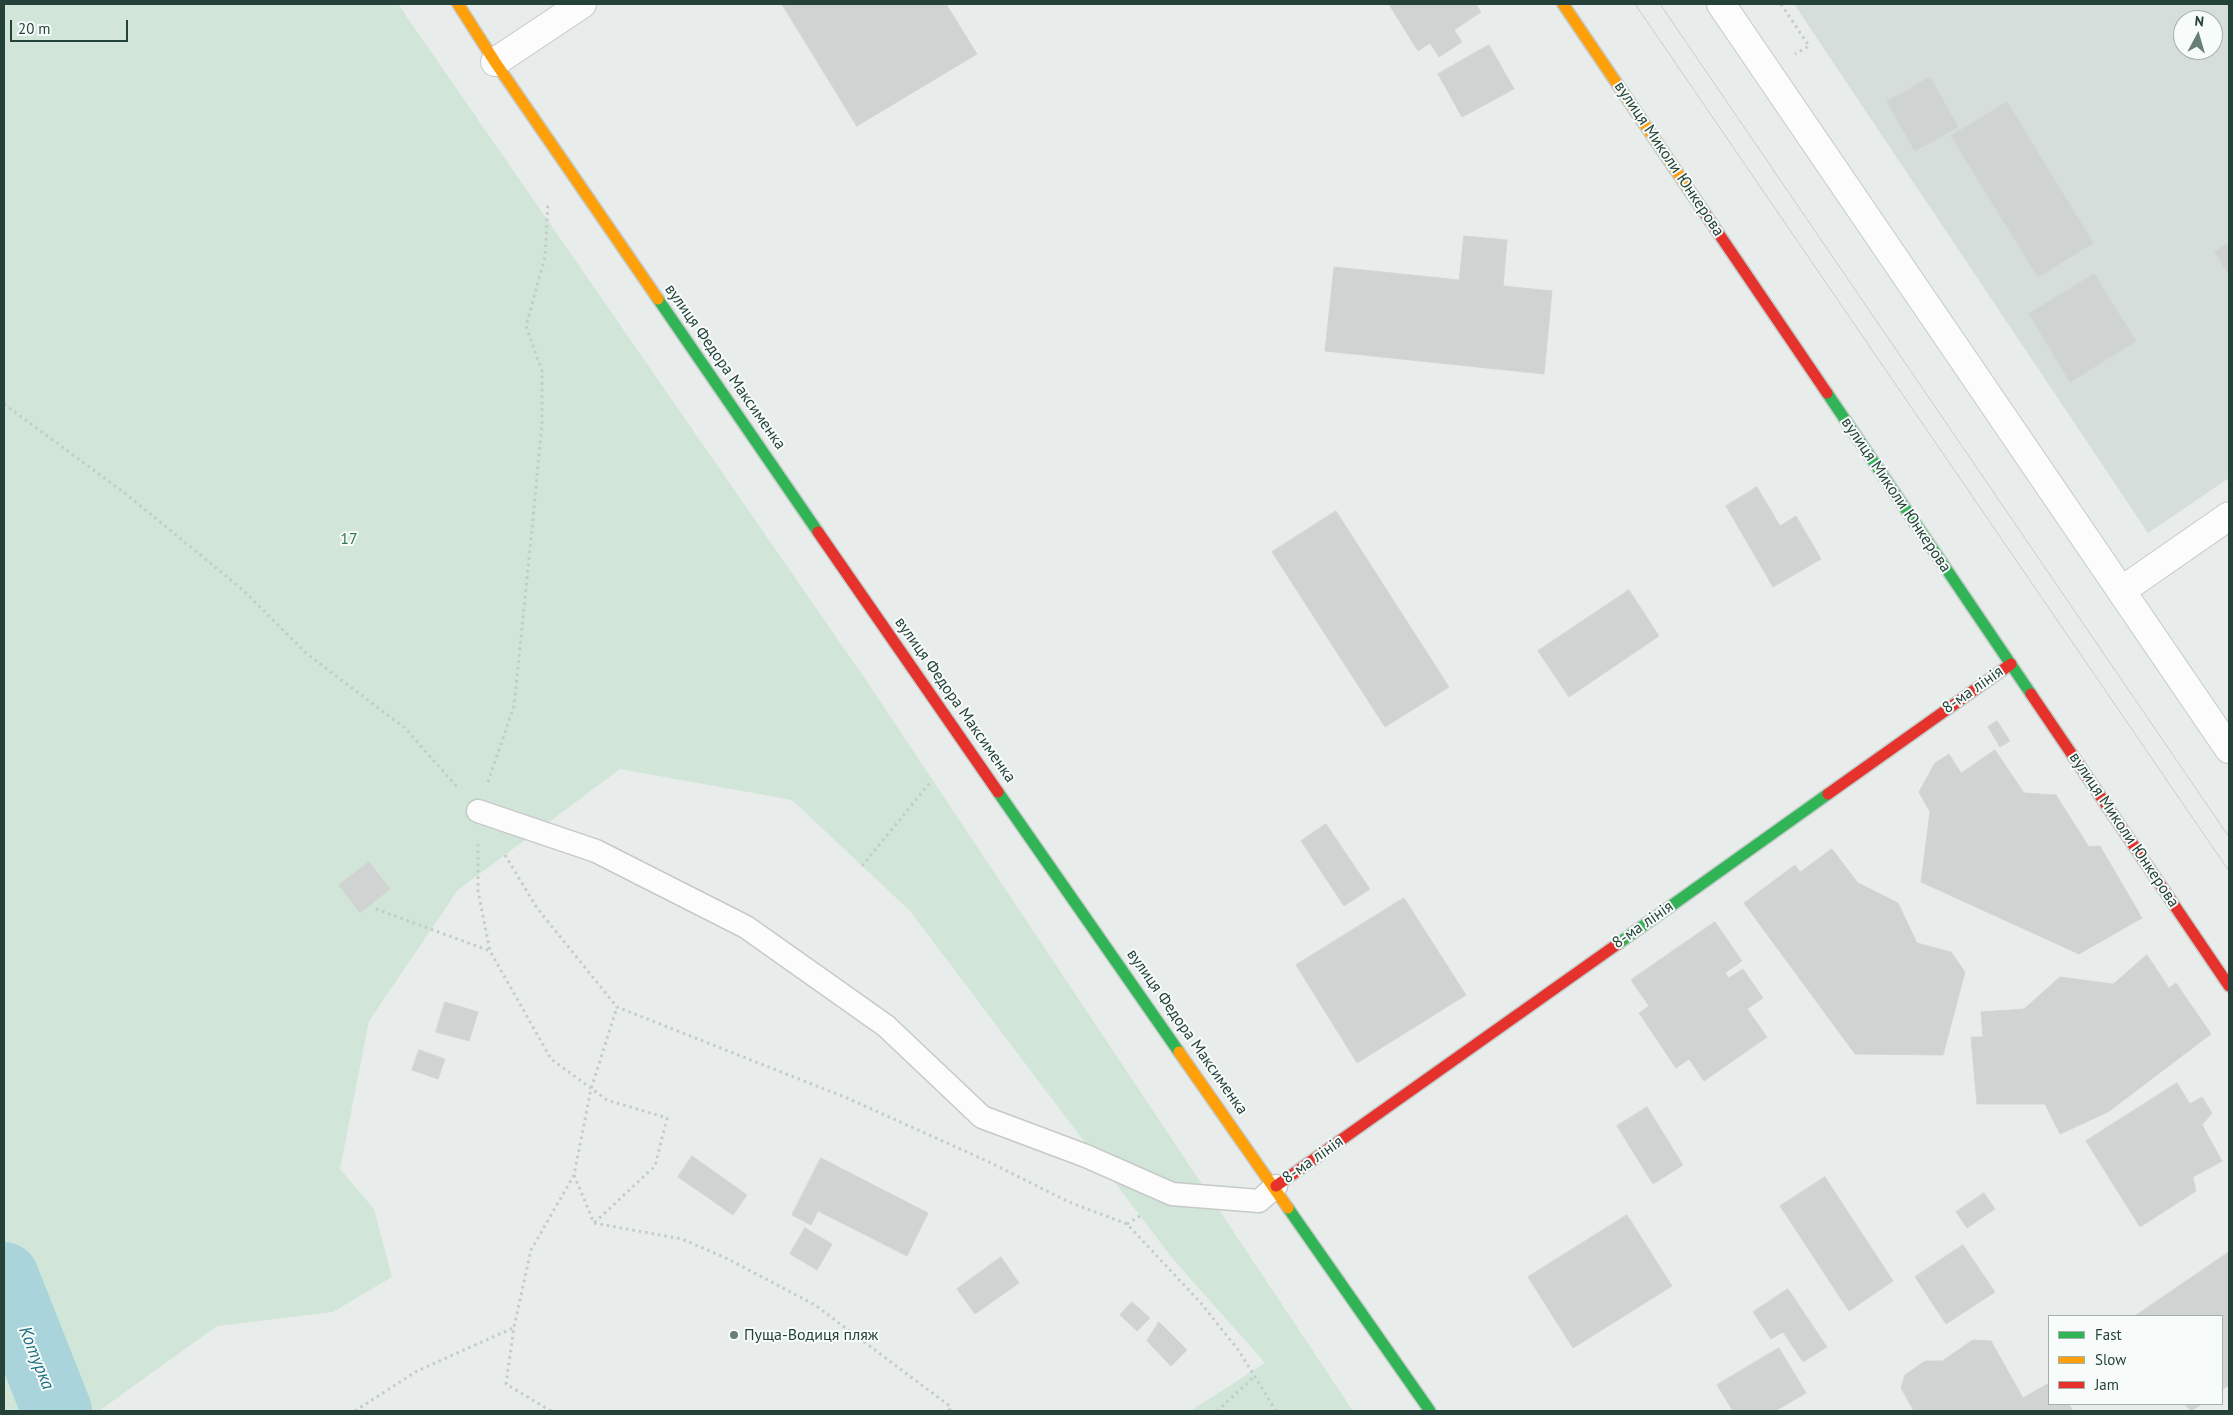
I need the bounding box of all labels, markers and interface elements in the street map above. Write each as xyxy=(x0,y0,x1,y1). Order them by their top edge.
scale bar xyxy=(12,10,130,42)
north arrow xyxy=(2173,10,2223,60)
text: N xyxy=(2194,12,2205,31)
text: 20 m xyxy=(18,19,51,38)
street label: вулиця Миколи Юнкерова xyxy=(1610,78,1728,240)
street label: вулиця Федора Максименка xyxy=(660,281,790,453)
street label: вулиця Миколи Юнкерова xyxy=(1837,414,1955,576)
park label: 17 xyxy=(340,529,358,549)
street label: вулиця Федора Максименка xyxy=(890,614,1020,786)
street label: 8-ма лінія xyxy=(1939,662,2007,718)
street label: вулиця Миколи Юнкерова xyxy=(2065,749,2183,911)
street label: 8-ма лінія xyxy=(1609,897,1677,953)
street label: вулиця Федора Максименка xyxy=(1122,946,1252,1118)
street label: 8-ма лінія xyxy=(1279,1132,1347,1188)
legend xyxy=(2048,1315,2223,1405)
water label: Котурка xyxy=(14,1323,58,1393)
place label: Пуща-Водиця пляж xyxy=(744,1325,878,1345)
text: Fast xyxy=(2095,1325,2122,1344)
marker: Пуща-Водиця пляж xyxy=(728,1329,740,1341)
text: Slow xyxy=(2095,1350,2126,1369)
text: Jam xyxy=(2095,1375,2119,1394)

